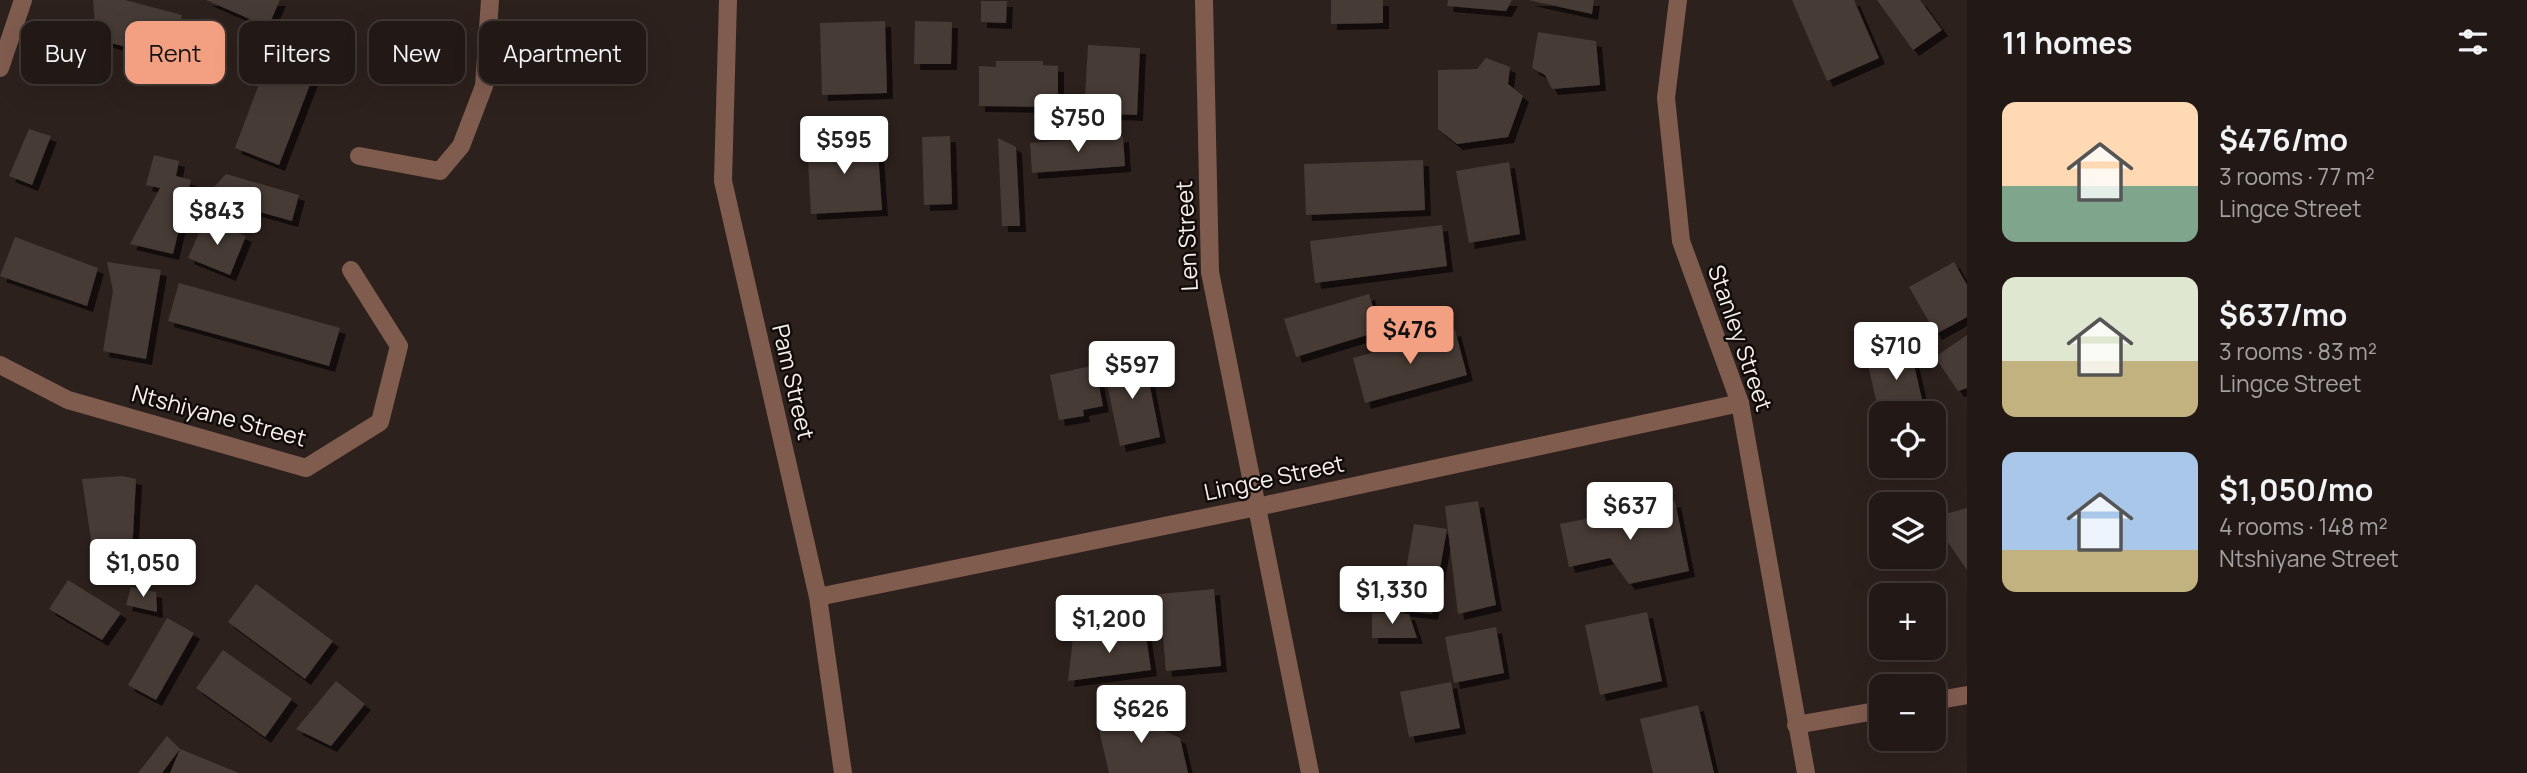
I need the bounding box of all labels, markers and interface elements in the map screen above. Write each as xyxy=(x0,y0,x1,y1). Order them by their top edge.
chip: Buy xyxy=(21,21,111,84)
chip: Rent xyxy=(125,21,225,84)
chip: Filters xyxy=(239,21,355,84)
chip: New xyxy=(369,21,465,84)
chip: Apartment xyxy=(479,21,646,84)
text: 11 homes xyxy=(2002,22,2133,63)
icon: filters xyxy=(2454,23,2492,61)
pin: $750 xyxy=(1037,94,1119,154)
text: $750 xyxy=(1050,101,1106,133)
pin: $595 xyxy=(803,116,885,176)
text: $476/mo xyxy=(2219,119,2348,160)
text: $595 xyxy=(816,123,872,155)
icon: home xyxy=(2058,130,2142,214)
text: 3 rooms · 77 m² xyxy=(2219,160,2375,192)
street label: Len Street xyxy=(1167,180,1205,292)
pin: $843 xyxy=(176,188,258,247)
text: Lingce Street xyxy=(2219,192,2361,224)
text: $843 xyxy=(189,194,245,226)
street label: Stanley Street xyxy=(1701,260,1781,415)
text: $637/mo xyxy=(2219,294,2347,335)
icon: home xyxy=(2058,305,2142,389)
pin: $476 xyxy=(1369,306,1451,366)
text: $476 xyxy=(1382,313,1438,345)
street label: Pam Street xyxy=(765,321,823,443)
pin: $710 xyxy=(1855,322,1937,382)
text: $710 xyxy=(1870,329,1922,361)
text: 3 rooms · 83 m² xyxy=(2219,335,2377,367)
pin: $597 xyxy=(1091,342,1173,401)
text: $597 xyxy=(1105,348,1159,380)
text: Lingce Street xyxy=(2219,367,2361,399)
street label: Ntshiyane Street xyxy=(128,376,310,454)
map controls xyxy=(1869,401,1946,751)
button: locate xyxy=(1869,401,1946,478)
street label: Lingce Street xyxy=(1201,447,1347,507)
text: $1,050/mo xyxy=(2219,469,2373,510)
icon: home xyxy=(2058,480,2142,564)
pin: $637 xyxy=(1589,482,1671,542)
text: $637 xyxy=(1603,489,1657,521)
button: layers xyxy=(1869,492,1946,569)
text: 4 rooms · 148 m² xyxy=(2219,510,2388,542)
pin: $1,050 xyxy=(86,540,200,599)
text: Ntshiyane Street xyxy=(2219,542,2399,574)
text: $1,050 xyxy=(106,546,180,578)
pin: $1,330 xyxy=(1335,566,1449,626)
text: $1,330 xyxy=(1356,573,1428,605)
button: + xyxy=(1869,583,1946,660)
pin: $1,200 xyxy=(1052,596,1166,655)
text: $1,200 xyxy=(1072,602,1146,634)
button: − xyxy=(1869,674,1946,751)
pin: $626 xyxy=(1100,686,1182,745)
text: $626 xyxy=(1113,692,1169,724)

